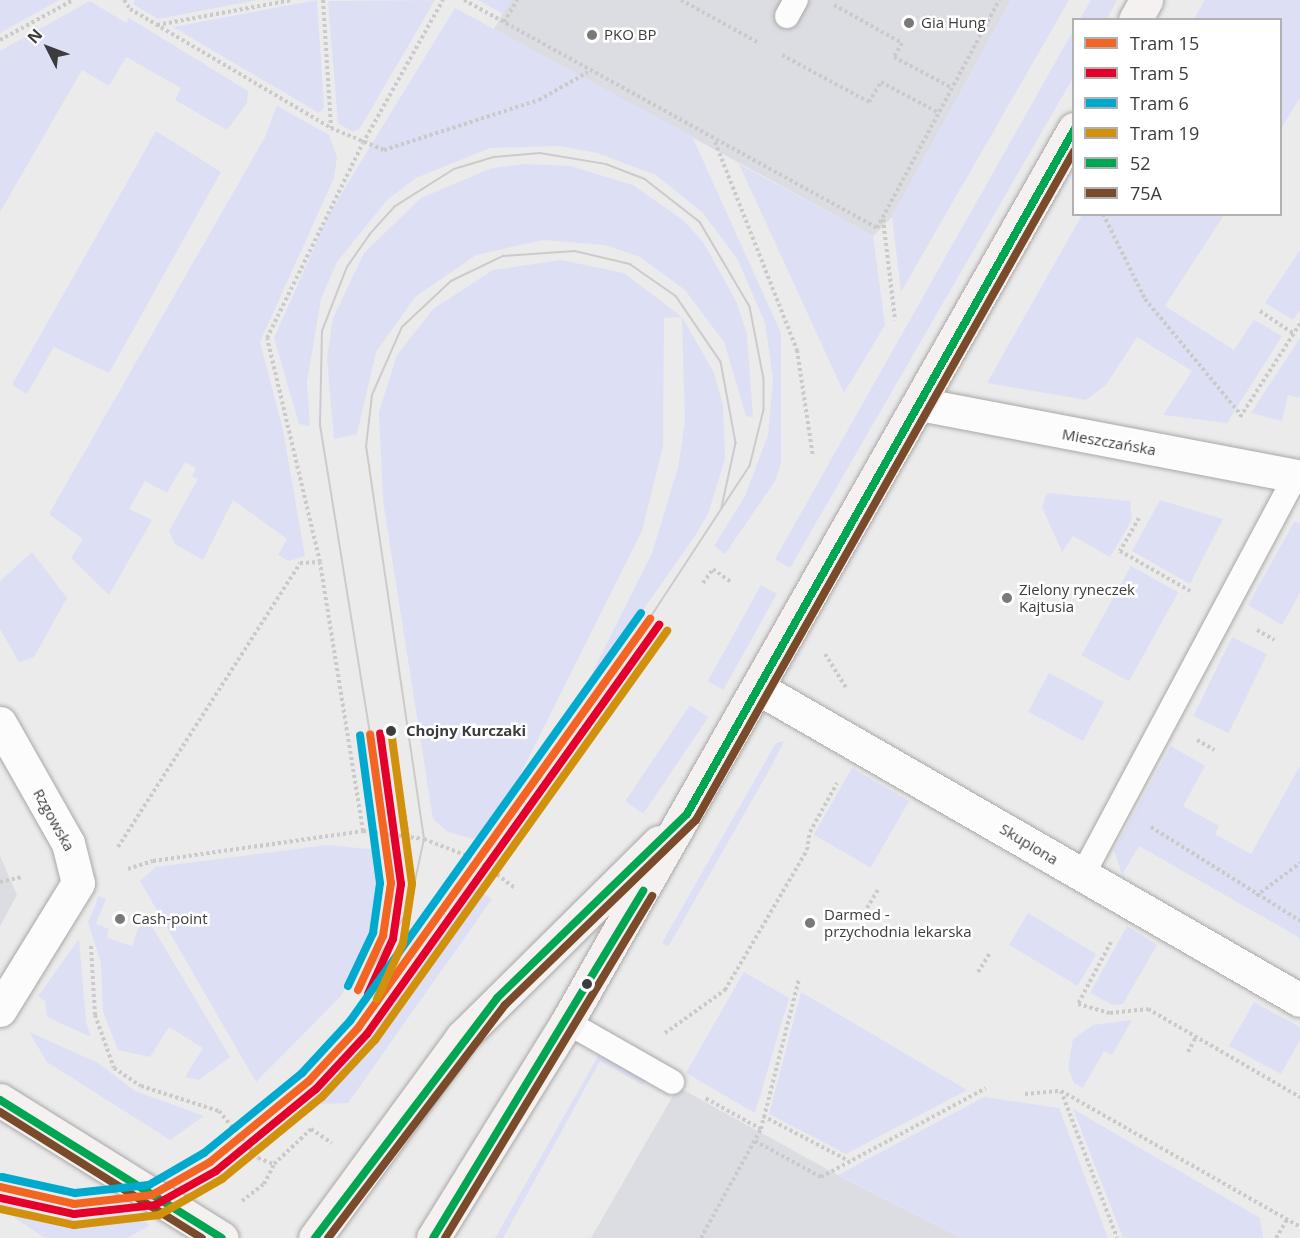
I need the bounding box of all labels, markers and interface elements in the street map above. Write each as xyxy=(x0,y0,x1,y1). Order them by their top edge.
place label: Gia Hung xyxy=(921,14,986,32)
marker: Gia Hung xyxy=(902,16,916,30)
north arrow xyxy=(18,18,78,78)
legend xyxy=(1072,18,1282,216)
text: N xyxy=(22,24,47,48)
place label: PKO BP xyxy=(604,26,656,44)
marker: PKO BP xyxy=(585,28,599,42)
text: Tram 15 xyxy=(1130,31,1199,55)
text: Tram 5 xyxy=(1130,61,1189,85)
text: Tram 6 xyxy=(1130,91,1189,115)
text: Tram 19 xyxy=(1130,121,1199,145)
text: 52 xyxy=(1130,151,1151,175)
text: 75A xyxy=(1130,181,1162,205)
street label: Mieszczańska xyxy=(1061,425,1157,459)
place label: Zielony ryneczek Kajtusia xyxy=(1019,580,1135,615)
marker: Zielony ryneczek Kajtusia xyxy=(1000,591,1014,605)
marker: Chojny Kurczaki xyxy=(381,721,401,741)
place label: Chojny Kurczaki xyxy=(406,722,526,740)
street label: Rzgowska xyxy=(30,786,78,854)
street label: Skupiona xyxy=(997,820,1061,868)
place label: Darmed - przychodnia lekarska xyxy=(824,905,972,940)
place label: Cash-point xyxy=(132,910,207,928)
marker: Cash-point xyxy=(113,912,127,926)
marker: Darmed - przychodnia lekarska xyxy=(801,914,819,932)
unlabelled marker xyxy=(581,978,593,990)

